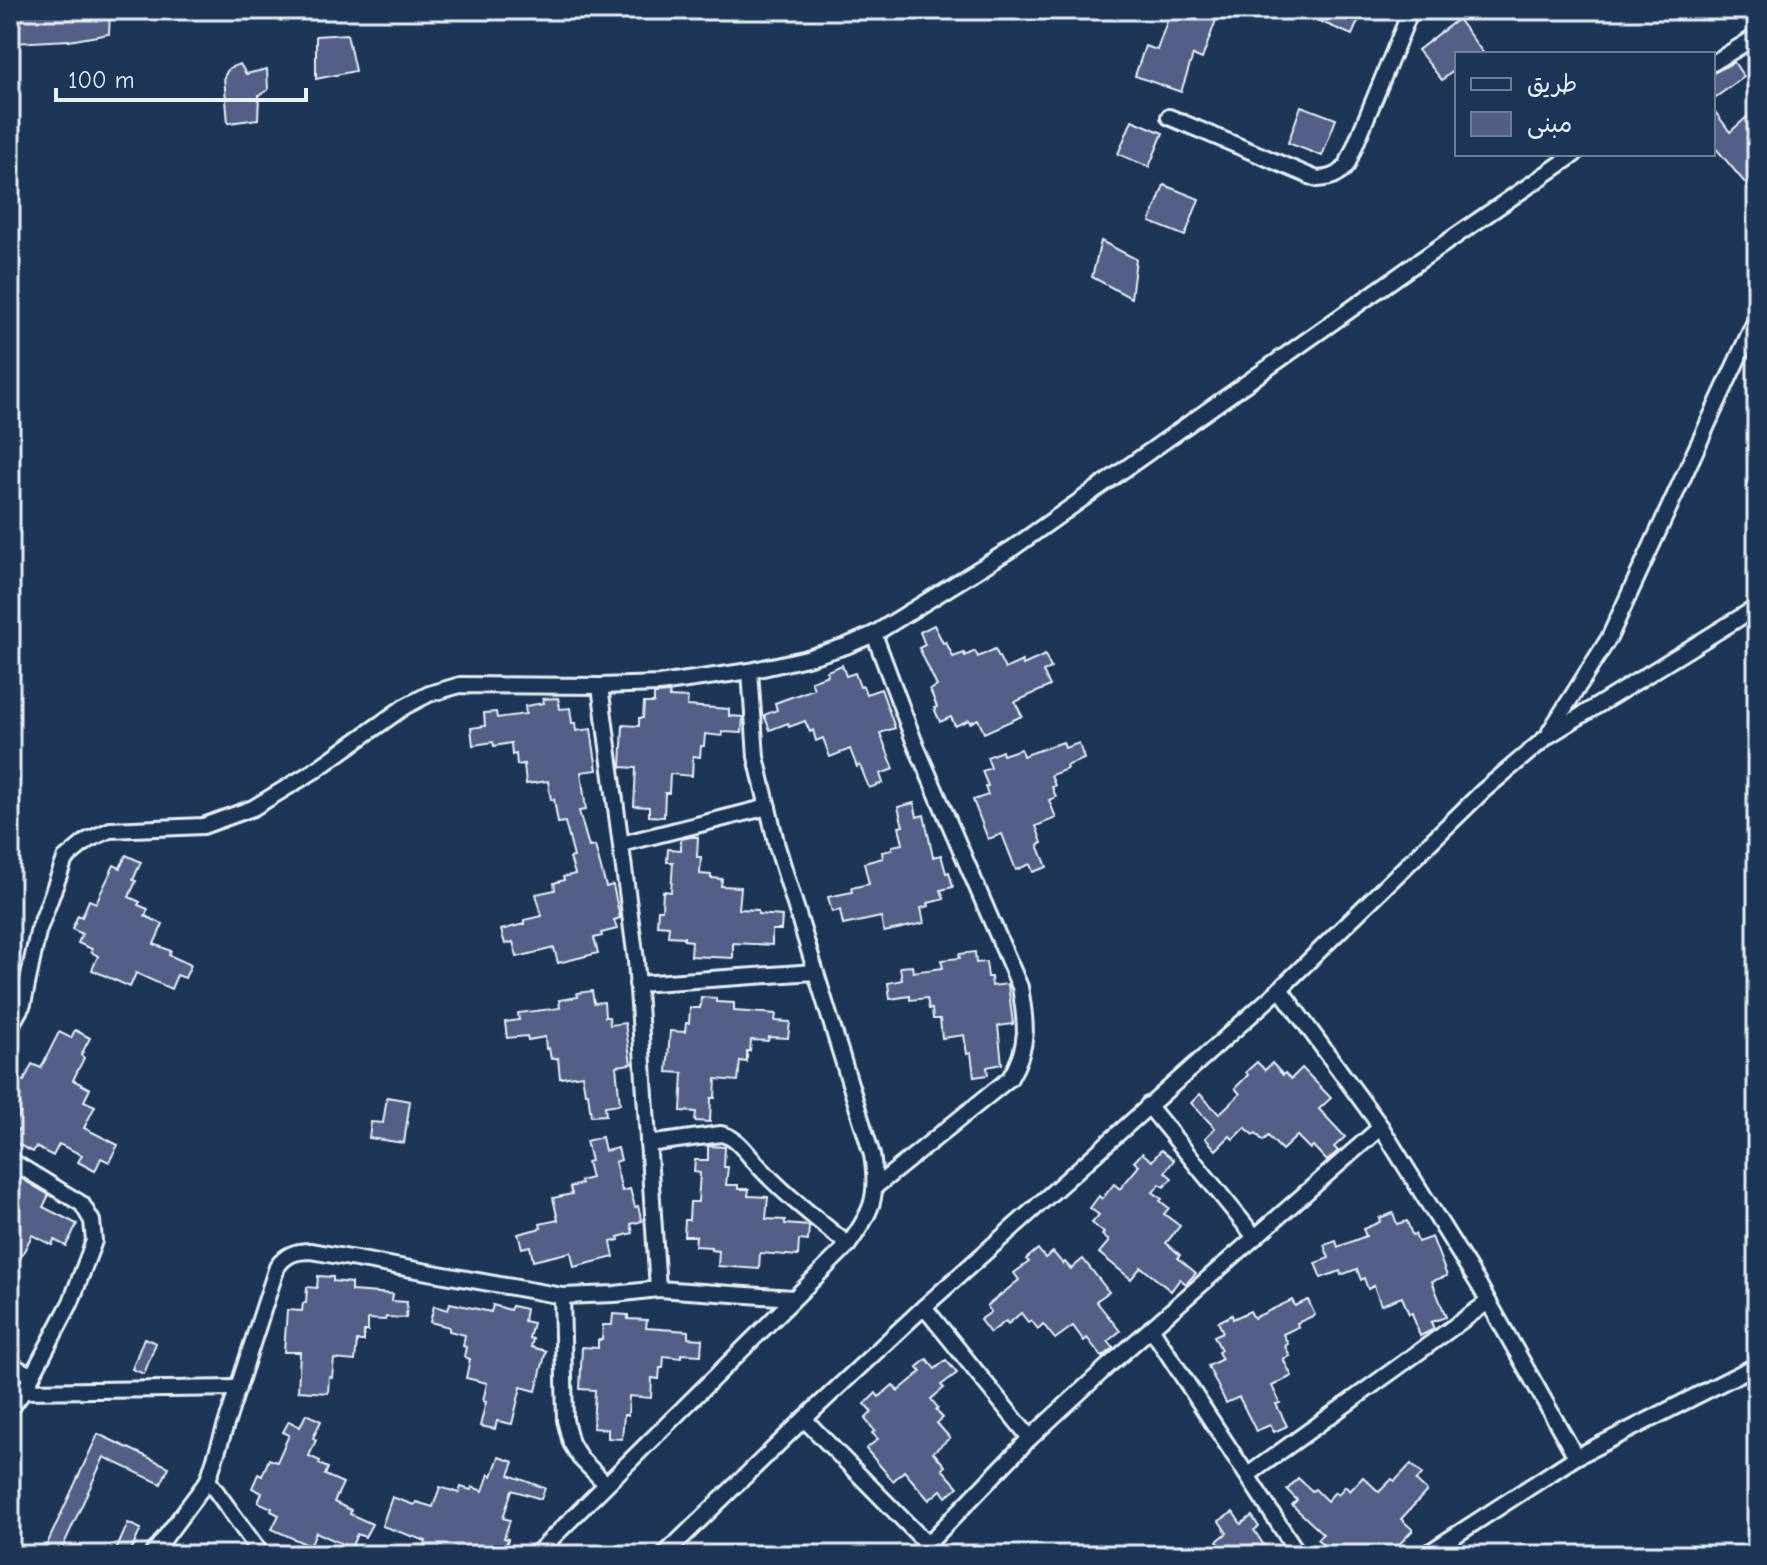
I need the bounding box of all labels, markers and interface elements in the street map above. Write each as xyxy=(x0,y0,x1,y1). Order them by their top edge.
scale bar xyxy=(56,52,306,102)
legend xyxy=(1455,52,1715,156)
text: 100 m xyxy=(68,66,135,94)
text: طريق xyxy=(1527,70,1577,98)
text: مبنى xyxy=(1527,110,1572,139)

